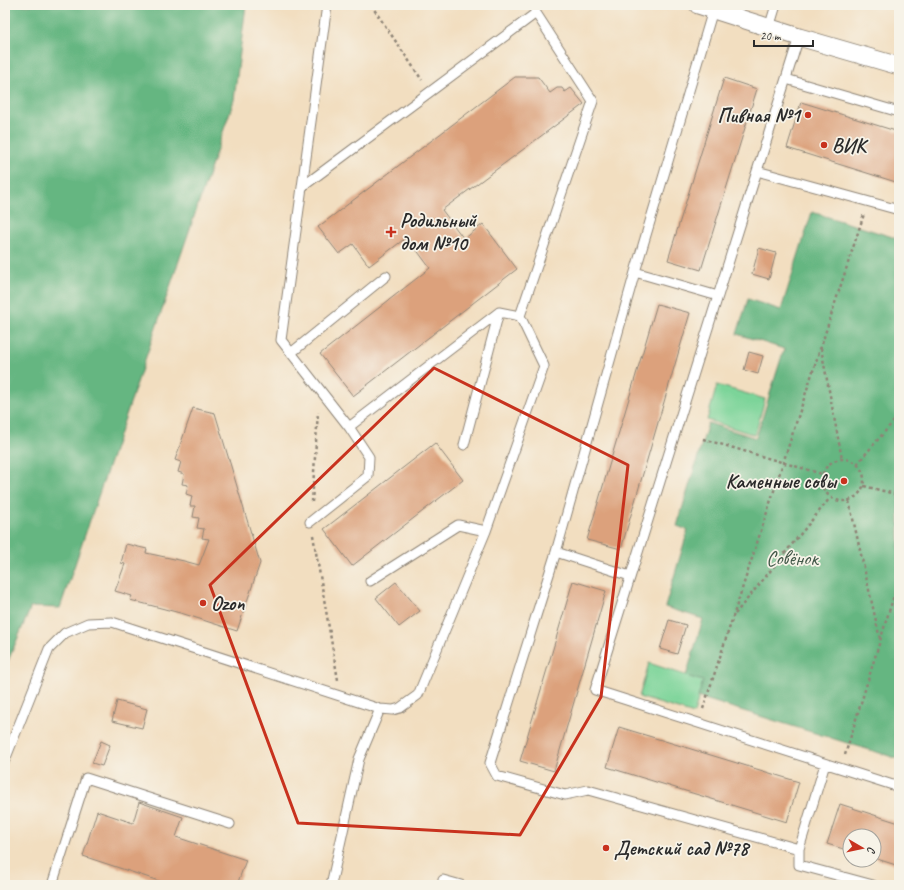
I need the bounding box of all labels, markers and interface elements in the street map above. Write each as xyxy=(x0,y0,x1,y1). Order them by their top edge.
scale bar xyxy=(754,22,813,48)
text: 20 m xyxy=(760,28,782,44)
place label: Пивная №1 xyxy=(717,103,802,128)
marker: Пивная №1 xyxy=(803,110,813,120)
place label: ВИК xyxy=(832,133,869,158)
marker: ВИК xyxy=(819,140,829,150)
place label: Родильный дом №10 xyxy=(400,208,478,256)
marker: Родильный дом №10 xyxy=(385,226,397,238)
place label: Каменные совы xyxy=(726,469,838,494)
marker: Каменные совы xyxy=(839,476,849,486)
park label: Совёнок xyxy=(766,546,819,571)
place label: Ozon xyxy=(211,591,245,616)
marker: Ozon xyxy=(198,598,208,608)
north arrow xyxy=(842,828,882,868)
place label: Детский сад №78 xyxy=(614,836,751,861)
marker: Детский сад №78 xyxy=(601,843,611,853)
text: С xyxy=(864,846,879,855)

